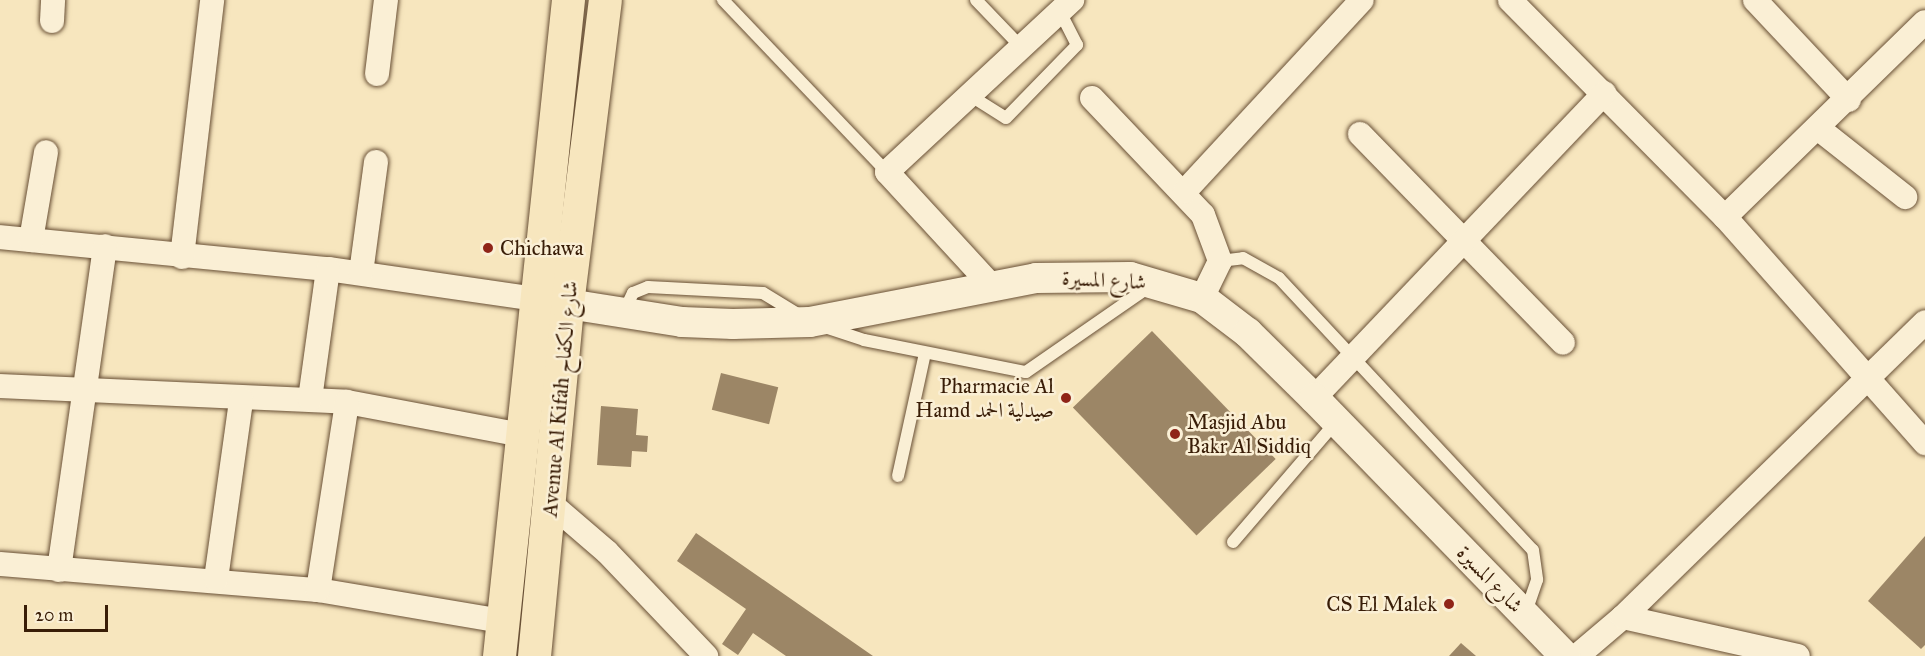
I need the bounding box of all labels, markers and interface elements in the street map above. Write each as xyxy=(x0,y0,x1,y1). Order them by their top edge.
place label: Chichawa xyxy=(500,235,584,261)
marker: Chichawa xyxy=(481,241,495,255)
street label: شارع المسيرة xyxy=(1061,265,1147,295)
street label: Avenue Al Kifah شارع الكفاح xyxy=(537,280,583,518)
place label: Pharmacie Al Hamd صيدلية الحمد xyxy=(915,373,1054,423)
marker: Pharmacie Al Hamd صيدلية الحمد xyxy=(1059,391,1073,405)
place label: Masjid Abu Bakr Al Siddiq xyxy=(1187,409,1311,459)
marker: Masjid Abu Bakr Al Siddiq xyxy=(1168,427,1182,441)
street label: شارع المسيرة xyxy=(1452,540,1528,618)
place label: CS El Malek xyxy=(1326,591,1437,617)
scale bar xyxy=(27,593,111,631)
marker: CS El Malek xyxy=(1442,597,1456,611)
text: 20 m xyxy=(35,604,73,626)

